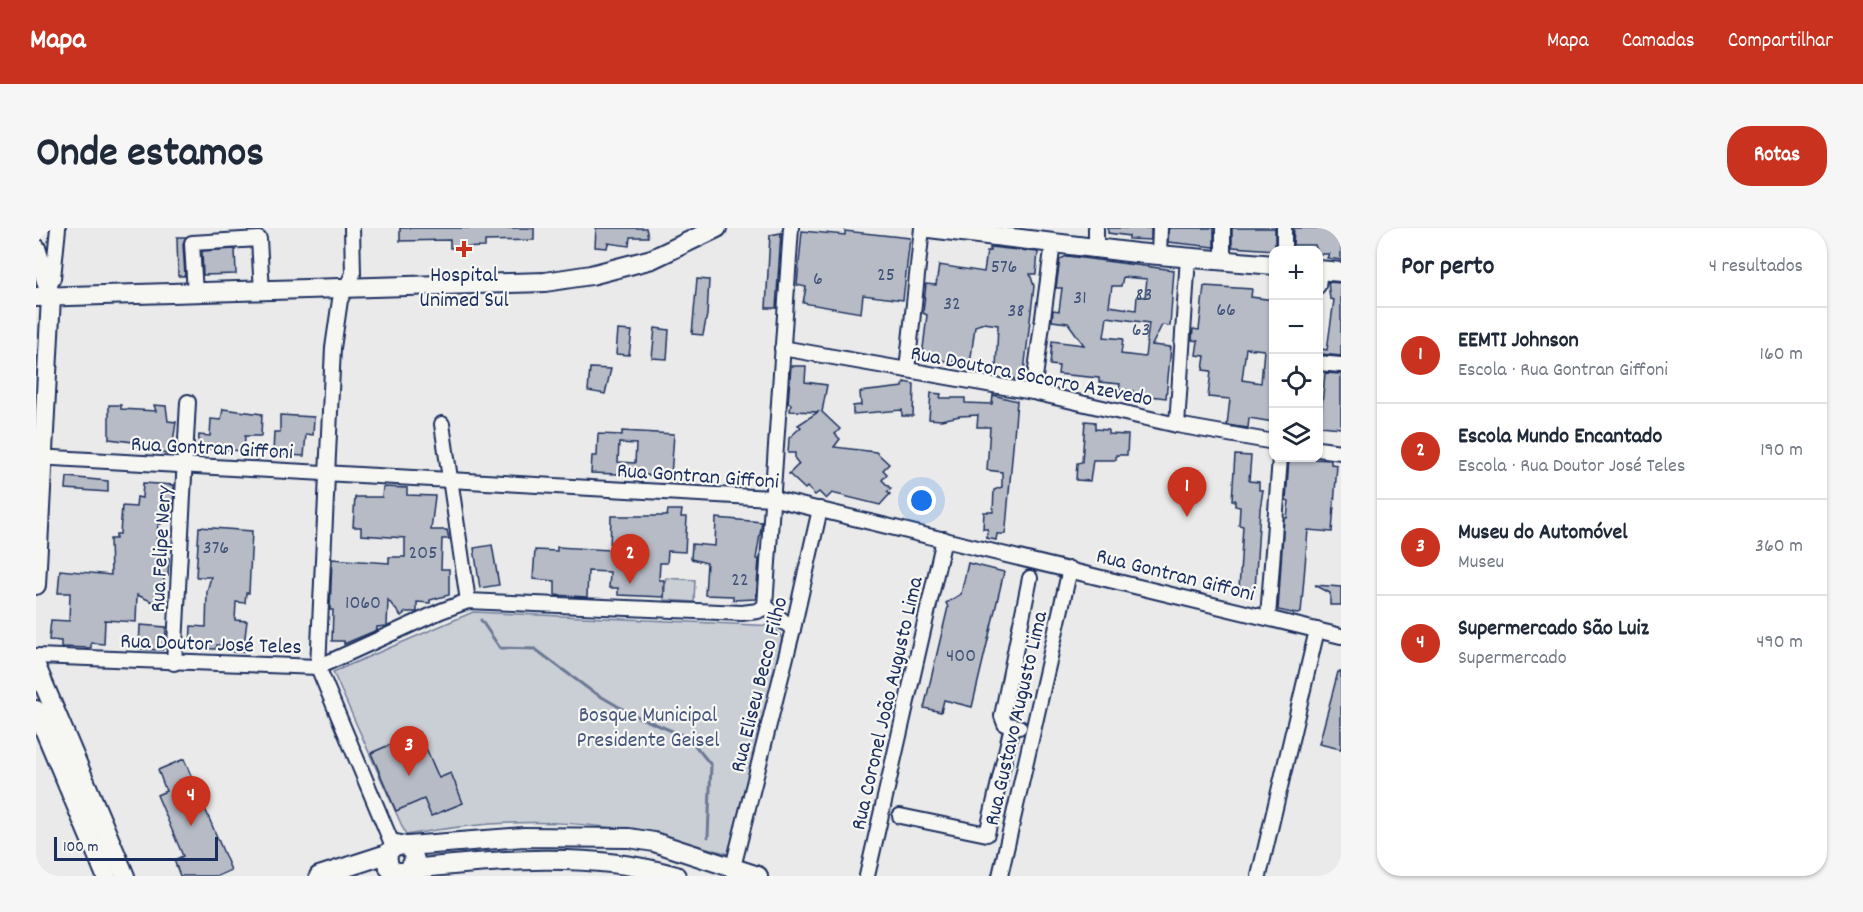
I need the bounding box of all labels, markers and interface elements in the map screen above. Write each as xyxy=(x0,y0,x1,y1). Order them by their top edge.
text: Mapa xyxy=(30,22,86,62)
text: Mapa xyxy=(1547,27,1589,57)
text: Camadas xyxy=(1622,27,1695,57)
text: Compartilhar xyxy=(1728,27,1833,57)
text: Onde estamos xyxy=(36,126,264,186)
button: Rotas xyxy=(1727,126,1827,186)
marker: Hospital Unimed Sul xyxy=(455,240,473,258)
map controls xyxy=(1269,246,1323,462)
button: + xyxy=(1269,246,1323,300)
text: Por perto xyxy=(1401,249,1494,286)
text: 4 resultados xyxy=(1709,253,1803,281)
house number: 576 xyxy=(991,254,1017,282)
place label: Hospital Unimed Sul xyxy=(419,261,509,317)
house number: 25 xyxy=(877,262,895,290)
house number: 6 xyxy=(813,266,823,294)
house number: 83 xyxy=(1136,282,1152,310)
house number: 31 xyxy=(1073,285,1087,313)
house number: 32 xyxy=(943,291,961,319)
house number: 66 xyxy=(1216,297,1236,325)
house number: 38 xyxy=(1008,298,1024,326)
button: − xyxy=(1269,300,1323,354)
house number: 63 xyxy=(1132,317,1150,345)
text: EEMTI Johnson xyxy=(1458,326,1579,357)
street label: Rua Doutora Socorro Azevedo xyxy=(908,339,1155,416)
text: 1 xyxy=(1418,341,1423,369)
text: 160 m xyxy=(1760,341,1803,369)
button: locate xyxy=(1269,354,1323,408)
text: Escola · Rua Gontran Giffoni xyxy=(1458,357,1668,385)
button: layers xyxy=(1269,408,1323,462)
text: Escola Mundo Encantado xyxy=(1458,422,1662,453)
street label: Rua Gontran Giffoni xyxy=(130,430,294,469)
text: 2 xyxy=(1416,437,1425,465)
text: 190 m xyxy=(1760,437,1803,465)
text: Escola · Rua Doutor José Teles xyxy=(1458,453,1685,481)
street label: Rua Gontran Giffoni xyxy=(616,456,780,499)
pin: 1 xyxy=(1168,468,1206,517)
street label: Rua Felipe Nery xyxy=(144,484,181,613)
your location xyxy=(907,486,936,515)
text: Museu do Automóvel xyxy=(1458,518,1627,549)
text: 3 xyxy=(1416,533,1425,561)
text: 360 m xyxy=(1755,533,1803,561)
pin: 2 xyxy=(610,534,650,584)
house number: 376 xyxy=(203,535,229,563)
house number: 205 xyxy=(409,540,437,568)
street label: Rua Gontran Giffoni xyxy=(1093,542,1258,611)
text: Museu xyxy=(1458,549,1504,577)
house number: 22 xyxy=(731,567,749,595)
street label: Rua Coronel João Augusto Lima xyxy=(844,573,933,834)
house number: 1060 xyxy=(345,590,381,618)
street label: Rua Eliseu Becco Filho xyxy=(724,594,797,776)
street label: Rua Gustavo Augusto Lima xyxy=(978,608,1057,829)
text: Supermercado São Luiz xyxy=(1458,614,1649,645)
street label: Rua Doutor José Teles xyxy=(120,627,302,664)
text: 4 xyxy=(1416,629,1425,657)
text: 490 m xyxy=(1756,629,1803,657)
house number: 400 xyxy=(946,643,976,671)
text: Supermercado xyxy=(1458,645,1567,673)
park label: Bosque Municipal Presidente Geisel xyxy=(576,701,720,757)
pin: 3 xyxy=(390,726,428,776)
pin: 4 xyxy=(172,776,210,826)
scale bar xyxy=(54,834,218,862)
text: 100 m xyxy=(63,836,99,859)

